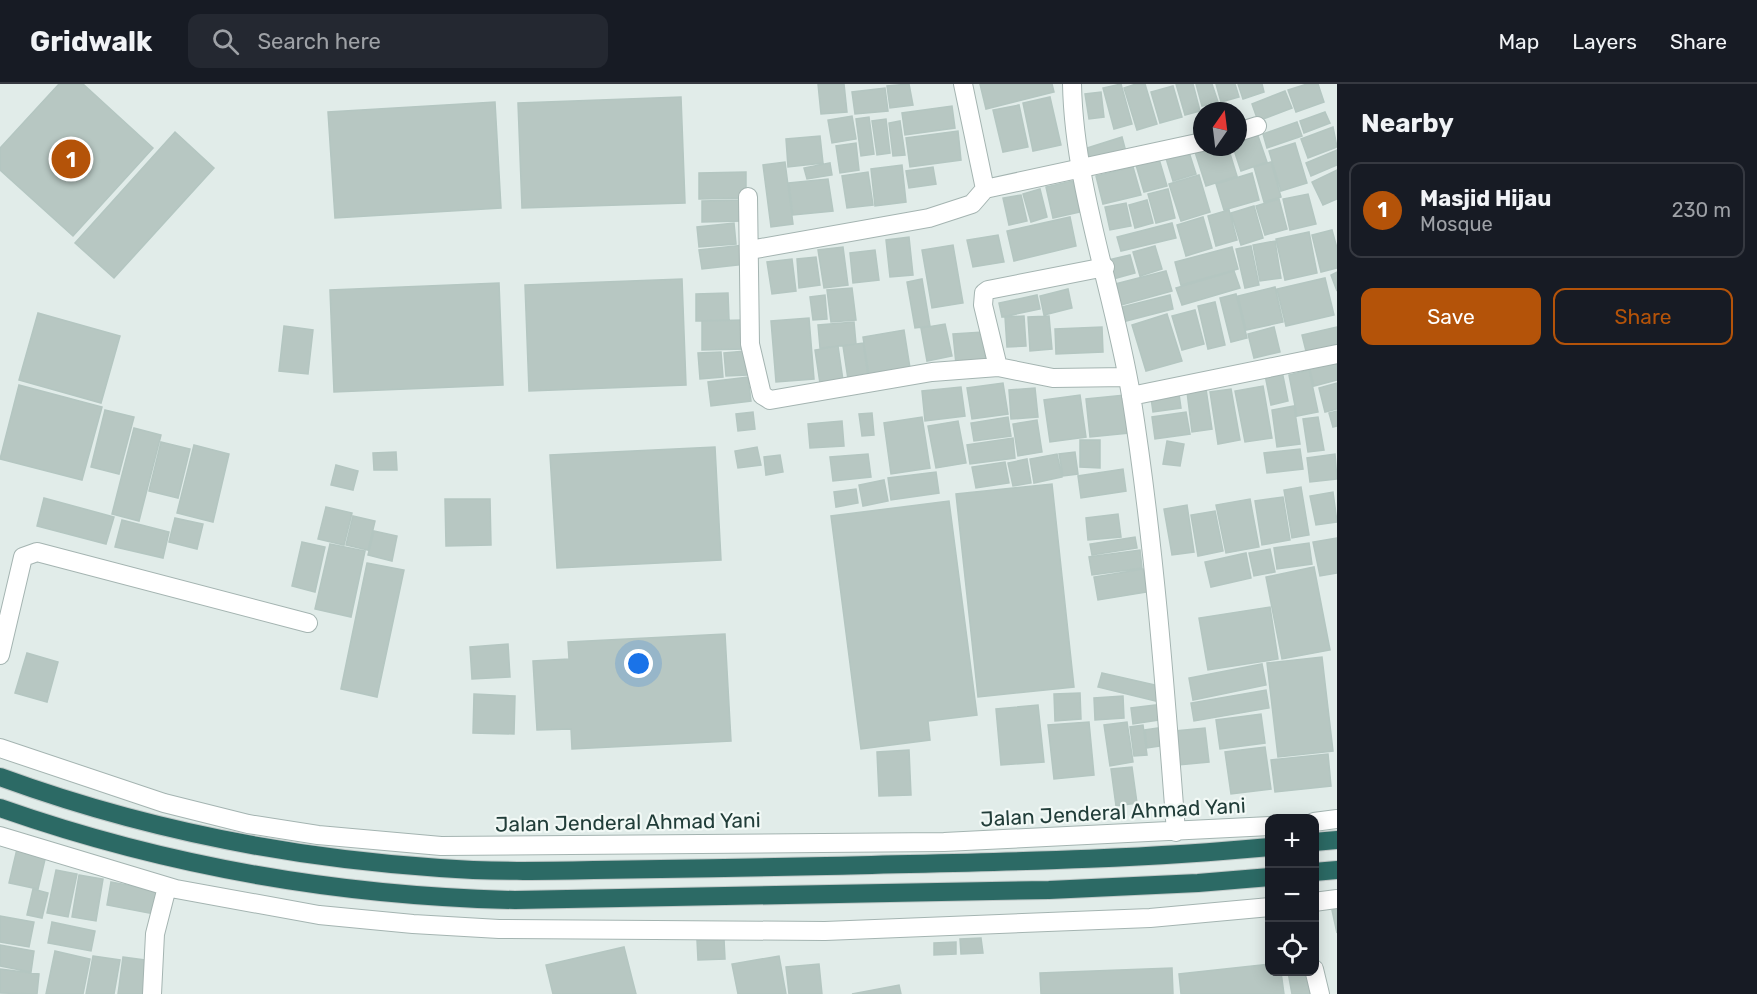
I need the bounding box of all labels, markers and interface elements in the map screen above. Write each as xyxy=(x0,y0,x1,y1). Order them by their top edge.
search box xyxy=(188,14,608,68)
text: Gridwalk xyxy=(30,25,152,58)
icon: search xyxy=(209,25,242,58)
text: Search here xyxy=(257,28,381,55)
text: Map xyxy=(1498,29,1539,54)
text: Layers xyxy=(1572,29,1637,54)
text: Share xyxy=(1670,29,1727,54)
north arrow xyxy=(1193,102,1247,156)
text: Nearby xyxy=(1361,108,1454,139)
pin: 1 xyxy=(52,136,90,182)
text: Masjid Hijau xyxy=(1420,185,1551,212)
text: 1 xyxy=(1378,198,1387,222)
text: 230 m xyxy=(1672,198,1731,222)
text: Mosque xyxy=(1420,212,1493,236)
button: Save xyxy=(1361,288,1541,345)
button: Share xyxy=(1553,288,1733,345)
your location xyxy=(624,649,653,678)
street label: Jalan Jenderal Ahmad Yani xyxy=(980,793,1246,831)
street label: Jalan Jenderal Ahmad Yani xyxy=(495,807,761,837)
map controls xyxy=(1265,814,1319,976)
button: + xyxy=(1265,814,1319,868)
button: − xyxy=(1265,868,1319,922)
button: locate xyxy=(1265,922,1319,976)

